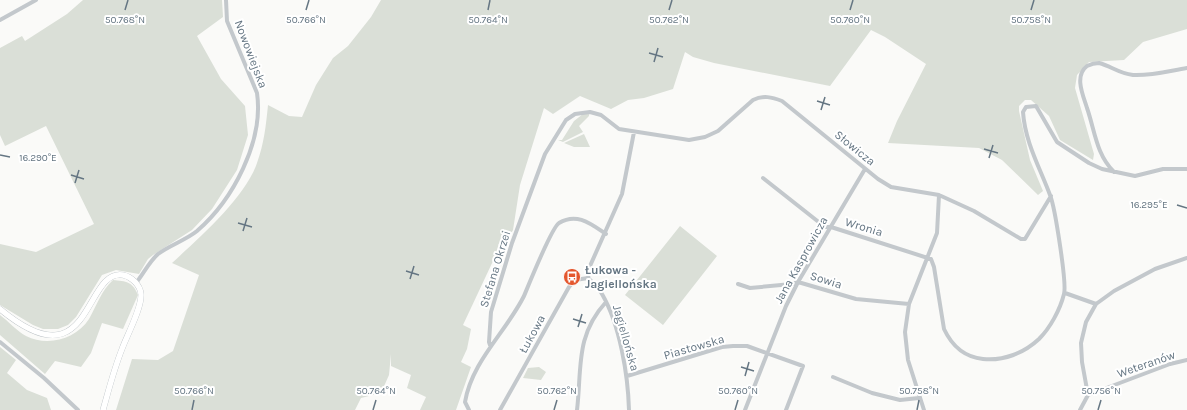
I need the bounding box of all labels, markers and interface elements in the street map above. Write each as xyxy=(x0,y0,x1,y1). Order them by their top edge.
text: 50.768°N xyxy=(105,14,145,26)
text: 50.766°N xyxy=(286,14,326,26)
text: 50.764°N xyxy=(468,14,508,26)
text: 50.762°N xyxy=(649,14,689,26)
text: 50.760°N xyxy=(830,14,870,26)
text: 50.758°N xyxy=(1011,14,1051,26)
street label: Nowowiejska xyxy=(232,18,270,90)
street label: Słowicza xyxy=(832,127,878,169)
text: 16.290°E xyxy=(19,152,57,164)
text: 16.295°E xyxy=(1130,199,1168,211)
street label: Jana Kasprowicza xyxy=(771,214,831,306)
street label: Wronia xyxy=(843,215,885,239)
street label: Stefana Okrzei xyxy=(477,229,513,309)
place label: Łukowa - Jagiellońska xyxy=(585,263,657,291)
bus stop icon: Łukowa - Jagiellońska xyxy=(562,267,582,287)
street label: Sowia xyxy=(808,269,844,291)
street label: Jagiellońska xyxy=(610,303,642,373)
street label: Łukowa xyxy=(516,312,548,356)
street label: Piastowska xyxy=(662,332,726,362)
street label: Weteranów xyxy=(1115,347,1177,380)
text: 50.766°N xyxy=(174,385,214,397)
text: 50.764°N xyxy=(356,385,396,397)
text: 50.762°N xyxy=(537,385,577,397)
text: 50.760°N xyxy=(718,385,758,397)
text: 50.758°N xyxy=(899,385,939,397)
text: 50.756°N xyxy=(1081,385,1121,397)

